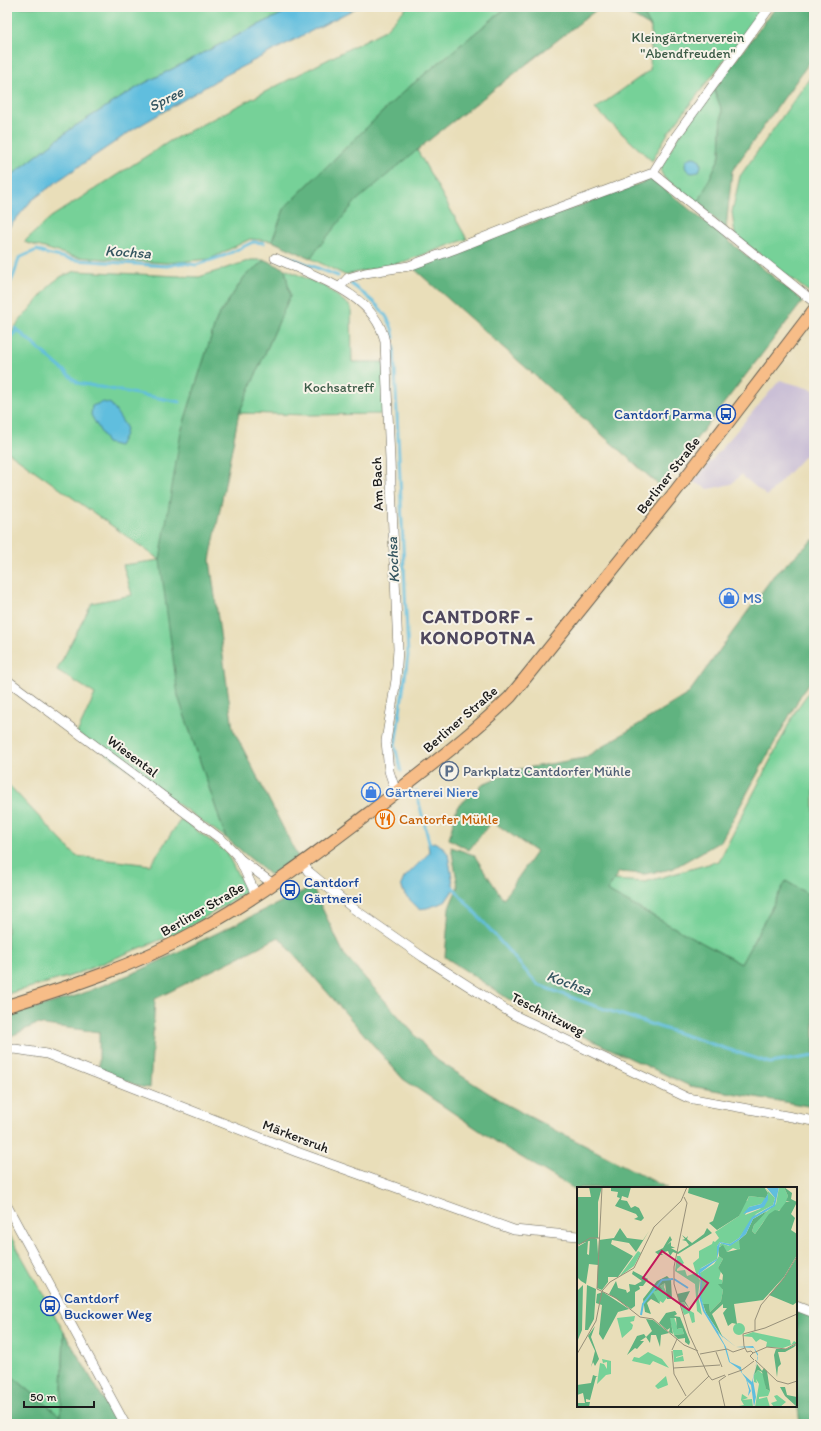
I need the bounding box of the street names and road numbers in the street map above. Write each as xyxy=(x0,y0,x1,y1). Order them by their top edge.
street label: Berliner Straße xyxy=(633,433,704,517)
street label: Am Bach xyxy=(368,456,387,511)
street label: Berliner Straße xyxy=(419,682,501,756)
street label: Wiesental xyxy=(104,732,161,781)
street label: Berliner Straße xyxy=(158,879,247,940)
street label: Teschnitzweg xyxy=(508,989,588,1041)
street label: Märkersruh xyxy=(260,1116,332,1157)

